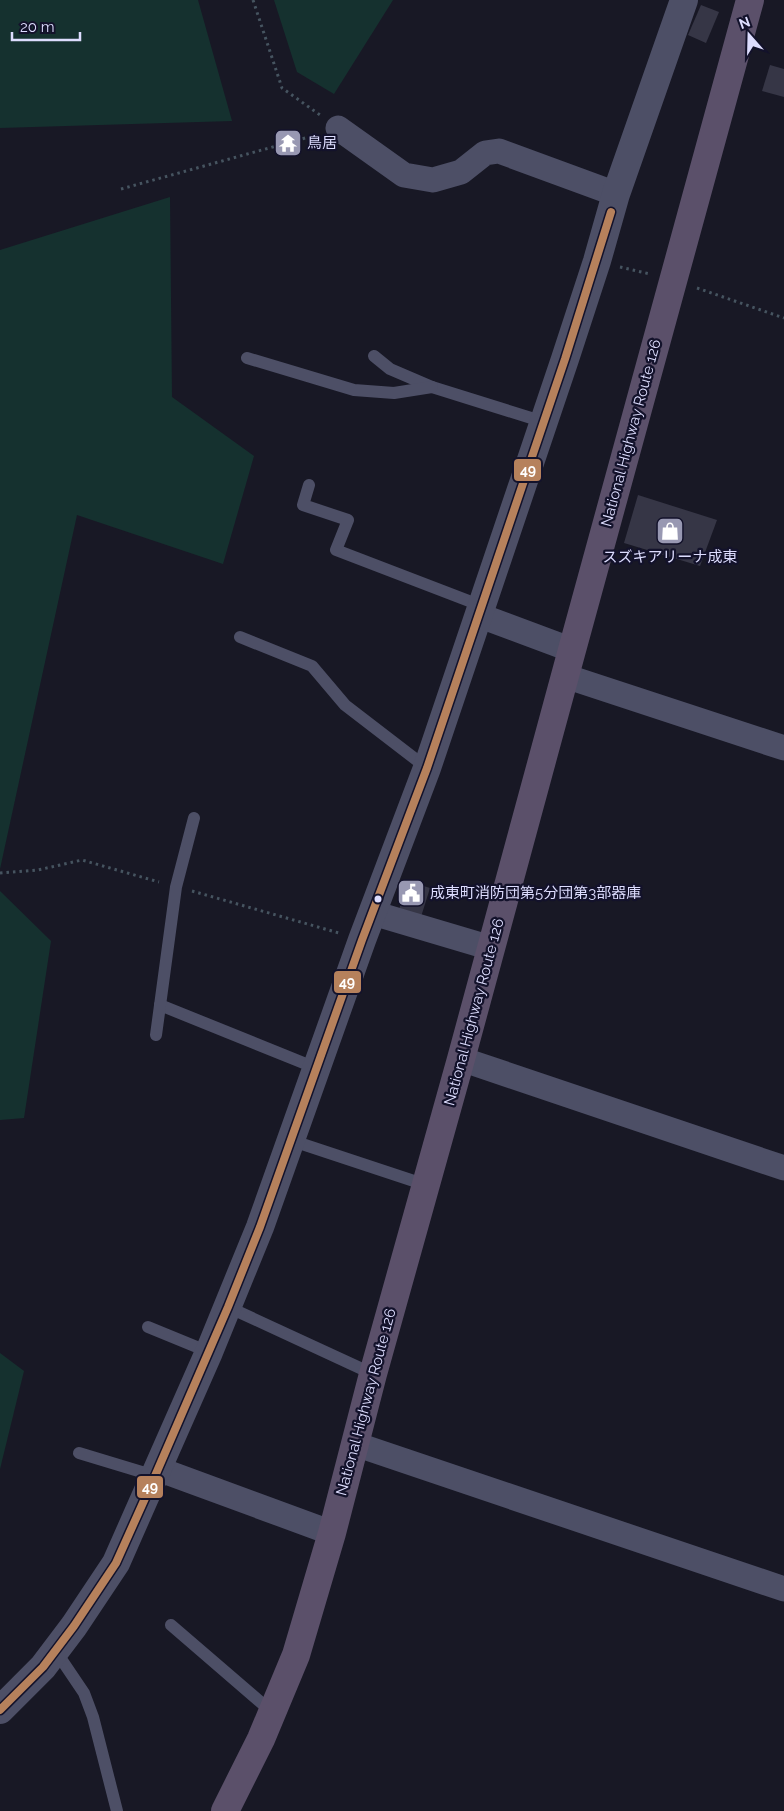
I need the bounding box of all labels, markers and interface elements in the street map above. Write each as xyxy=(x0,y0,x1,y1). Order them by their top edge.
scale bar xyxy=(12,10,80,42)
north arrow xyxy=(724,10,774,60)
text: N xyxy=(737,13,752,32)
text: 20 m xyxy=(20,18,55,36)
temple icon: 鳥居 xyxy=(273,128,303,158)
place label: 鳥居 xyxy=(307,134,337,152)
street label: National Highway Route 126 xyxy=(597,337,665,529)
line badge: 49 xyxy=(513,458,542,482)
text: 49 xyxy=(520,462,536,478)
shop icon: スズキアリーナ成東 xyxy=(655,516,685,546)
place label: スズキアリーナ成東 xyxy=(602,548,738,566)
public building icon: 成東町消防団第5分団第3部器庫 xyxy=(396,878,426,908)
place label: 成東町消防団第5分団第3部器庫 xyxy=(430,884,641,902)
unlabelled marker xyxy=(373,894,383,904)
street label: National Highway Route 126 xyxy=(440,916,508,1108)
line badge: 49 xyxy=(333,970,362,994)
text: 49 xyxy=(339,974,355,990)
street label: National Highway Route 126 xyxy=(332,1306,400,1498)
line badge: 49 xyxy=(136,1475,164,1499)
text: 49 xyxy=(142,1479,158,1495)

